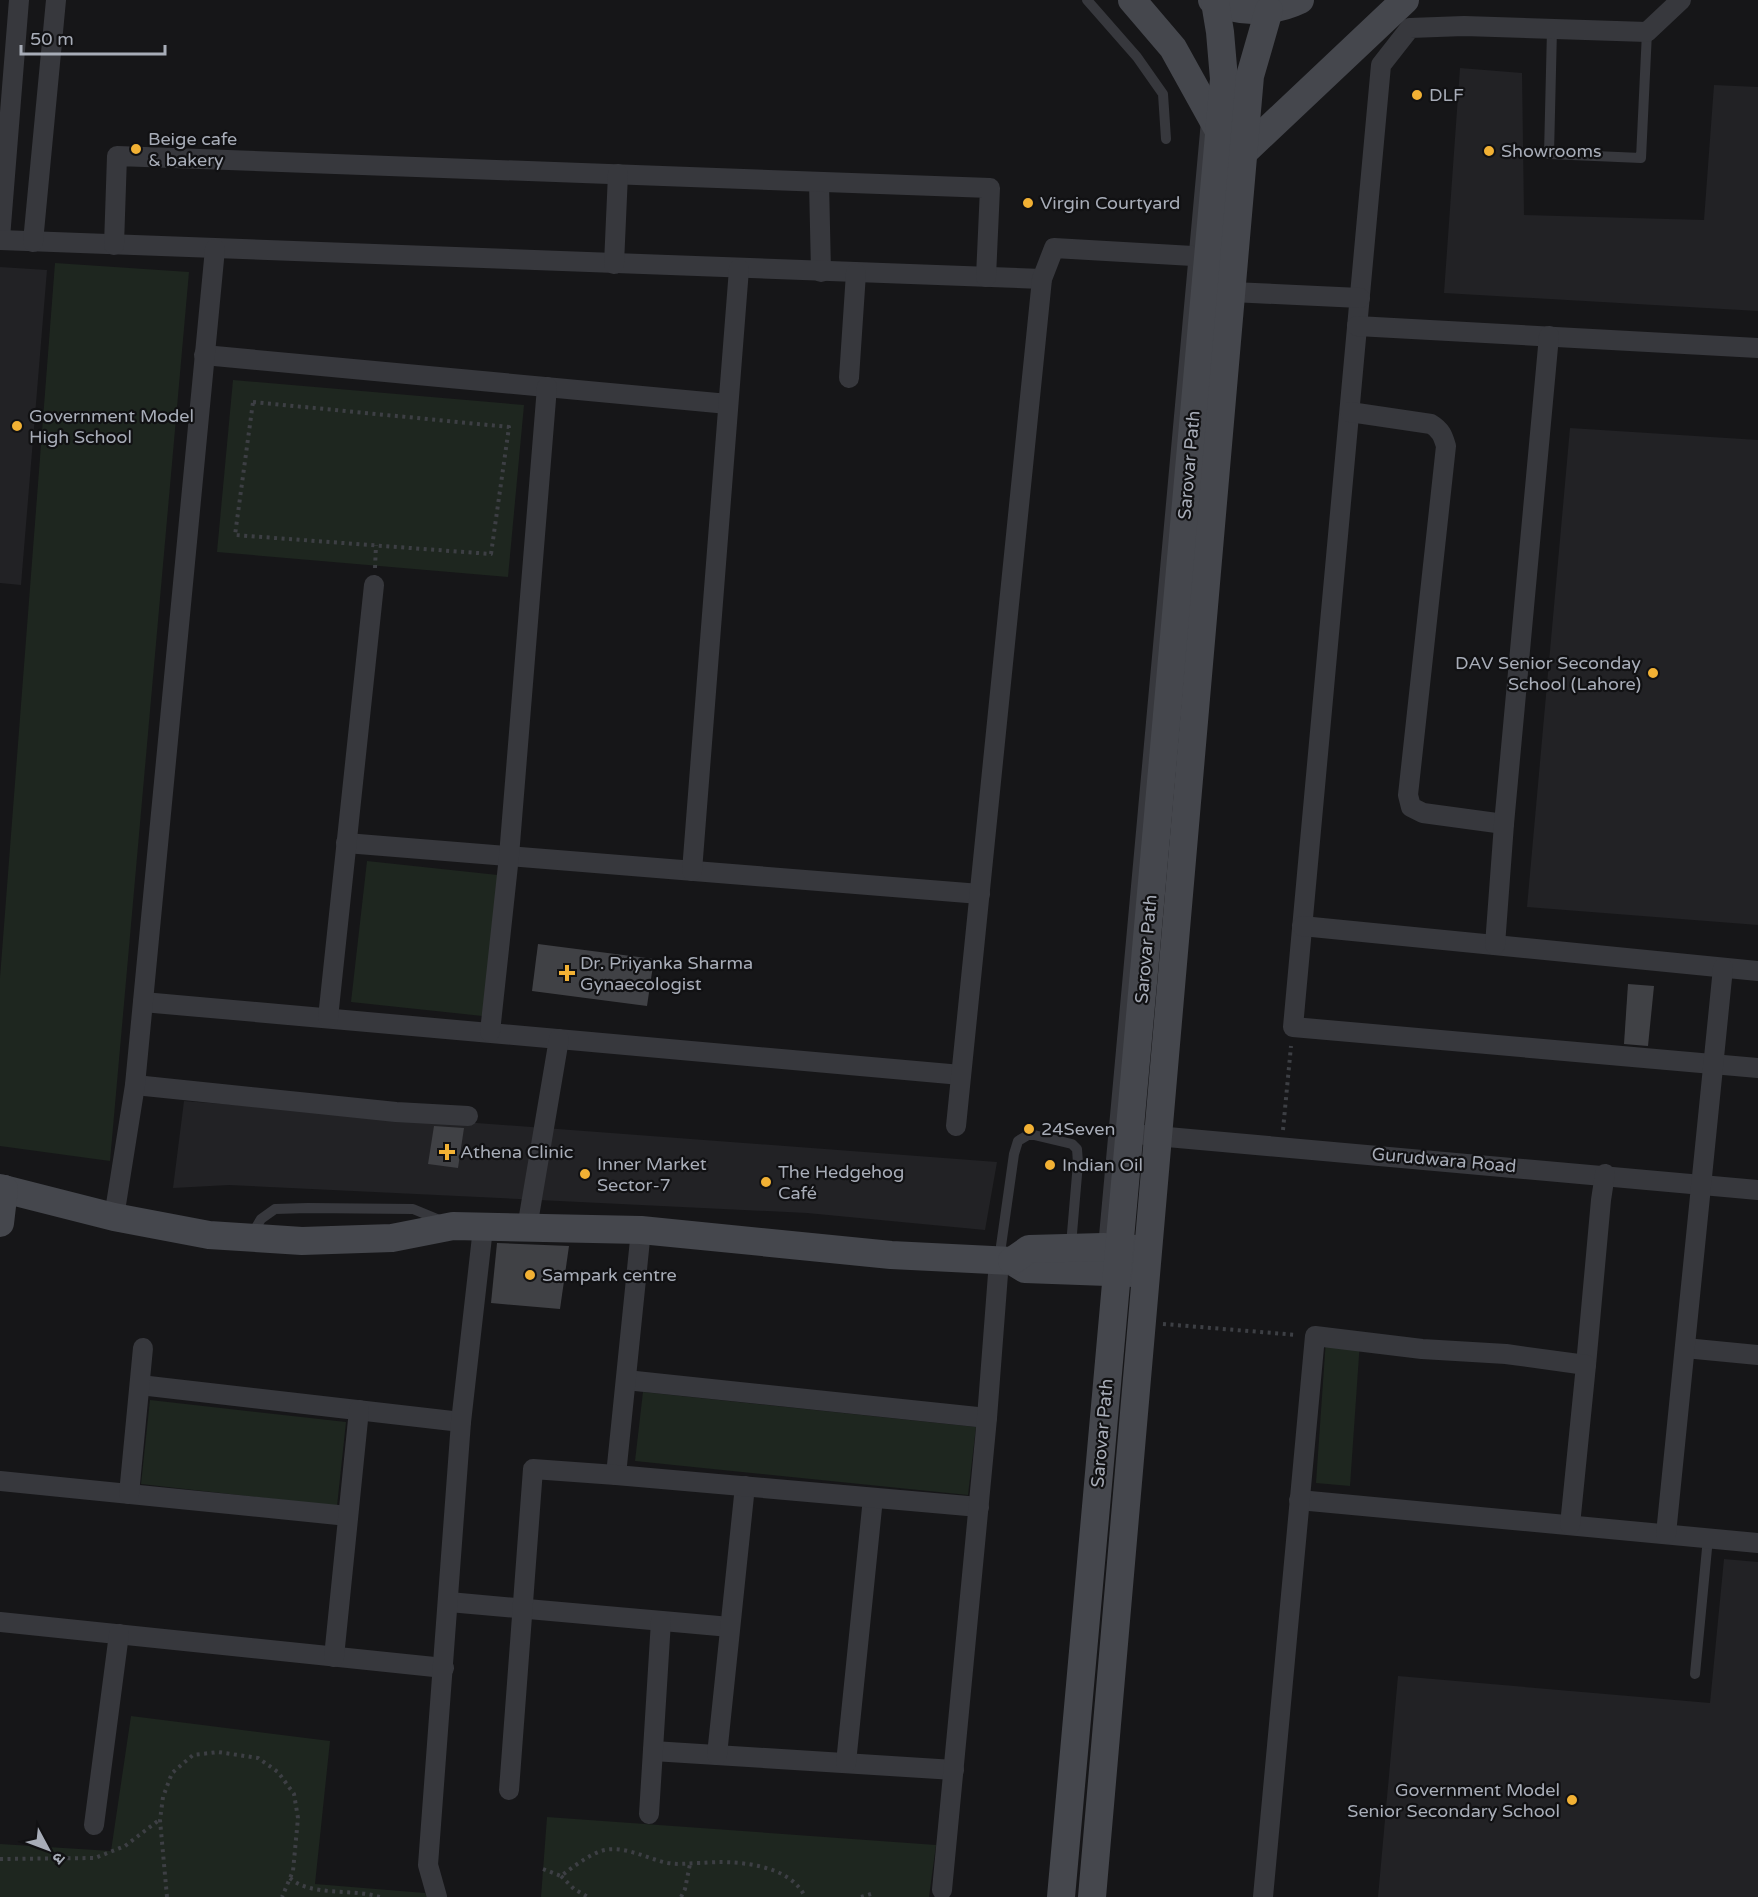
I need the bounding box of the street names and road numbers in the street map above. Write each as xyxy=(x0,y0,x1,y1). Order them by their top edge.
street label: Sarovar Path xyxy=(1173,410,1205,520)
street label: Sarovar Path xyxy=(1130,894,1162,1004)
street label: Gurudwara Road xyxy=(1371,1143,1517,1177)
street label: Sarovar Path xyxy=(1086,1378,1118,1488)

